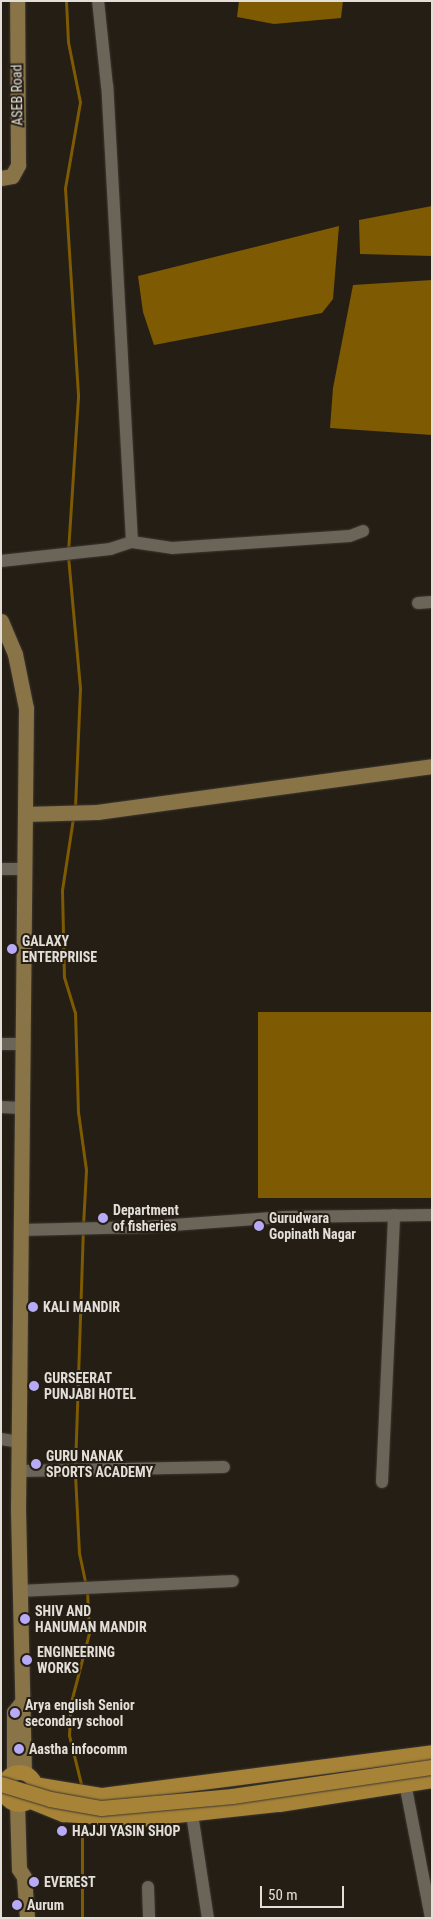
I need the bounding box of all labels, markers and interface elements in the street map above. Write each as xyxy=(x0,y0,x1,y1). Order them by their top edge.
street label: ASEB Road xyxy=(8,64,26,126)
place label: GALAXY ENTERPRIISE xyxy=(22,933,97,966)
marker: GALAXY ENTERPRIISE xyxy=(6,943,18,955)
place label: Department of fisheries xyxy=(113,1202,179,1234)
place label: Gurudwara Gopinath Nagar xyxy=(269,1210,356,1242)
marker: Department of fisheries xyxy=(97,1212,109,1224)
marker: Gurudwara Gopinath Nagar xyxy=(253,1220,265,1232)
place label: KALI MANDIR xyxy=(43,1299,120,1315)
marker: KALI MANDIR xyxy=(27,1301,39,1313)
place label: GURSEERAT PUNJABI HOTEL xyxy=(44,1370,136,1402)
marker: GURSEERAT PUNJABI HOTEL xyxy=(28,1380,40,1392)
place label: GURU NANAK SPORTS ACADEMY xyxy=(46,1448,153,1480)
marker: GURU NANAK SPORTS ACADEMY xyxy=(30,1458,42,1470)
place label: SHIV AND HANUMAN MANDIR xyxy=(35,1603,147,1635)
marker: SHIV AND HANUMAN MANDIR xyxy=(19,1613,31,1625)
place label: ENGINEERING WORKS xyxy=(37,1644,115,1676)
marker: ENGINEERING WORKS xyxy=(21,1654,33,1666)
place label: Arya english Senior secondary school xyxy=(25,1697,135,1730)
marker: Arya english Senior secondary school xyxy=(9,1707,21,1719)
place label: Aastha infocomm xyxy=(29,1741,127,1757)
marker: Aastha infocomm xyxy=(13,1743,25,1755)
place label: HAJJI YASIN SHOP xyxy=(72,1823,180,1839)
marker: HAJJI YASIN SHOP xyxy=(56,1825,68,1837)
place label: EVEREST xyxy=(44,1874,96,1890)
marker: EVEREST xyxy=(28,1876,40,1888)
scale bar xyxy=(263,1876,347,1908)
text: 50 m xyxy=(268,1886,298,1904)
place label: Aurum xyxy=(27,1897,64,1913)
marker: Aurum xyxy=(11,1899,23,1911)

